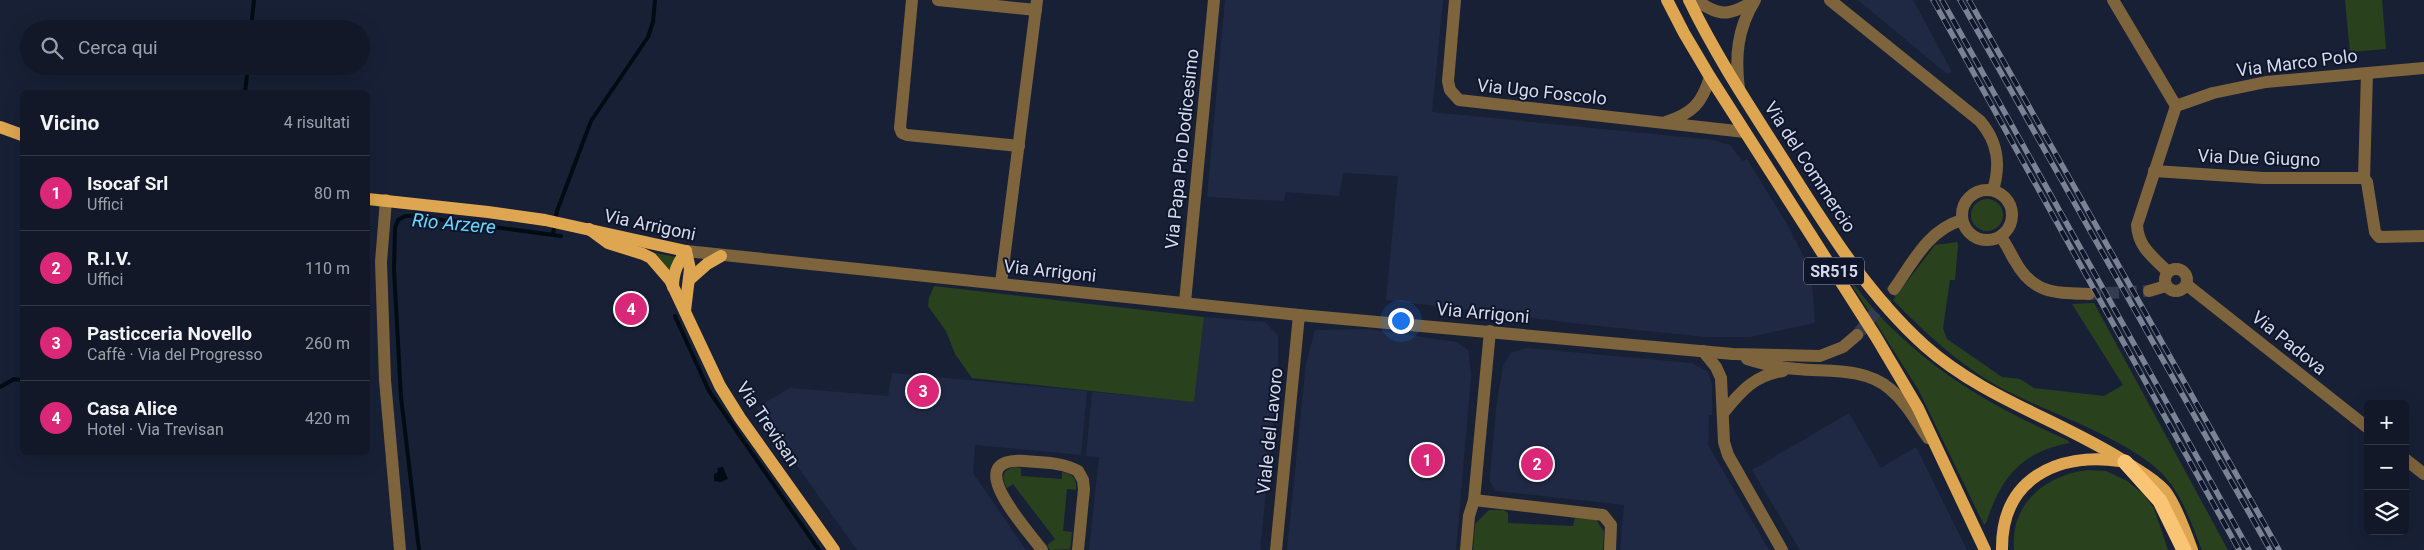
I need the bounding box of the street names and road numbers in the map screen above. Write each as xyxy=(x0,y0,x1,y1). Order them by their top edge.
street label: Via Marco Polo xyxy=(2235,45,2359,80)
street label: Via Papa Pio Dodicesimo xyxy=(1161,48,1202,250)
street label: Via Ugo Foscolo xyxy=(1476,74,1608,109)
street label: Via del Commercio xyxy=(1760,97,1861,236)
street label: Via Due Giugno xyxy=(2197,145,2321,170)
street label: Via Arrigoni xyxy=(602,205,698,244)
street label: Via Arrigoni xyxy=(1003,255,1097,286)
road number: SR515 xyxy=(1804,258,1864,284)
street label: Via Arrigoni xyxy=(1436,298,1530,327)
street label: Via Padova xyxy=(2248,306,2331,379)
street label: Viale del Lavoro xyxy=(1252,367,1287,495)
street label: Via Trevisan xyxy=(733,378,804,470)

